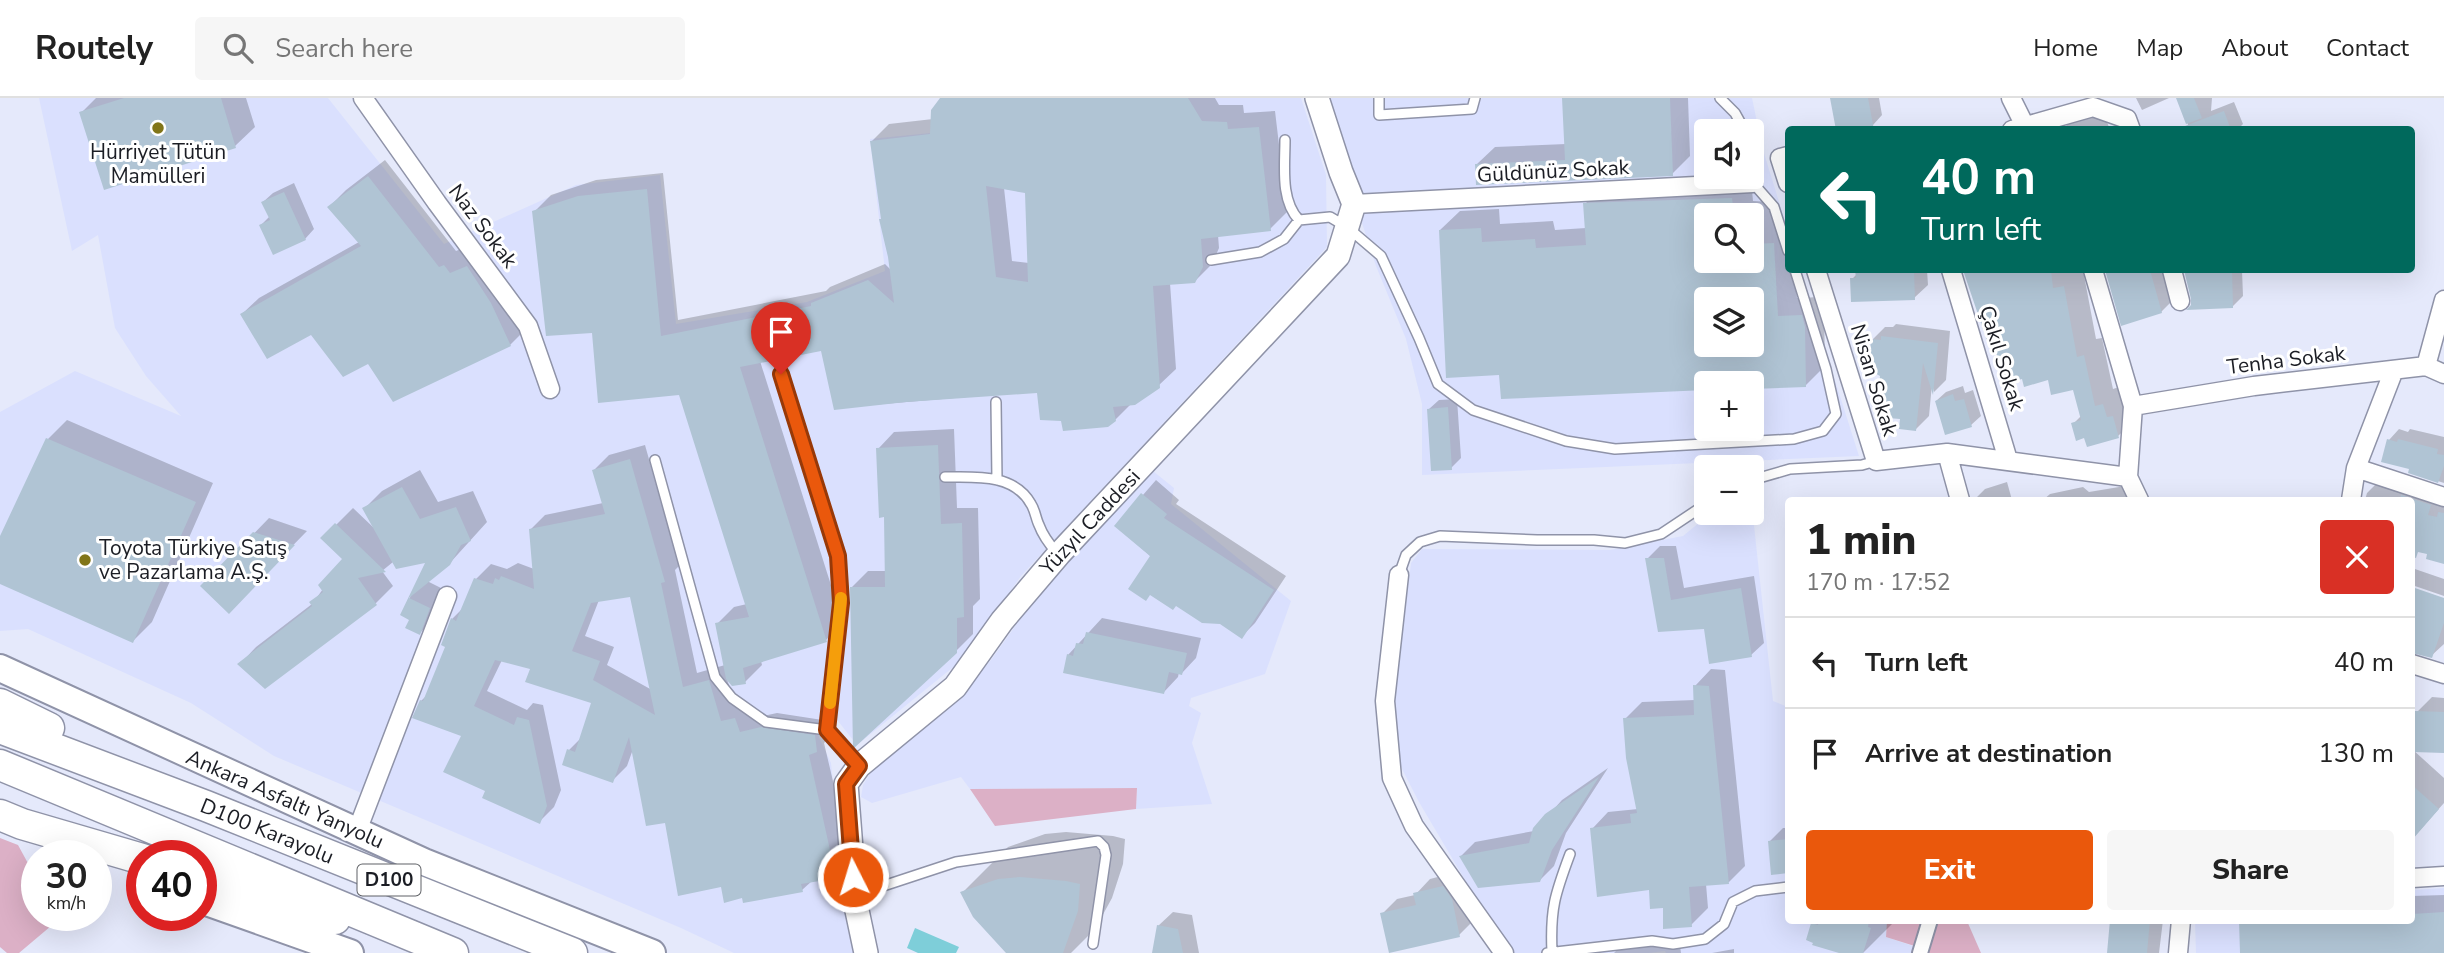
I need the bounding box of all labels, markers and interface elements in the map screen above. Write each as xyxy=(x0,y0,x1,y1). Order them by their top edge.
search box xyxy=(195,17,685,80)
text: Routely xyxy=(35,26,153,71)
icon: search xyxy=(219,29,257,67)
text: Search here xyxy=(275,31,413,66)
text: Home xyxy=(2033,32,2098,64)
text: Map xyxy=(2136,32,2183,64)
text: About xyxy=(2221,32,2288,64)
text: Contact xyxy=(2326,32,2409,64)
map controls xyxy=(1694,119,1764,525)
button: sound xyxy=(1694,119,1764,189)
marker: Hürriyet Tütün Mamülleri xyxy=(150,120,166,136)
place label: Hürriyet Tütün Mamülleri xyxy=(90,138,226,190)
text: 40 m xyxy=(1921,144,2036,211)
street label: Güldünüz Sokak xyxy=(1476,153,1630,189)
icon: left xyxy=(1806,154,1897,245)
street label: Naz Sokak xyxy=(442,178,524,274)
button: search xyxy=(1694,203,1764,273)
text: Turn left xyxy=(1921,208,2041,251)
button: layers xyxy=(1694,287,1764,357)
pin xyxy=(751,302,811,374)
street label: Çakıl Sokak xyxy=(1973,302,2031,414)
icon: arrive xyxy=(762,313,800,351)
street label: Nisan Sokak xyxy=(1844,321,1904,440)
street label: Tenha Sokak xyxy=(2225,339,2347,381)
button: + xyxy=(1694,371,1764,441)
button: − xyxy=(1694,455,1764,525)
street label: Yüzyıl Caddesi xyxy=(1033,463,1146,582)
text: 1 min xyxy=(1806,512,1916,569)
button: close xyxy=(2320,520,2394,594)
place label: Toyota Türkiye Satış ve Pazarlama A.Ş. xyxy=(99,534,287,586)
marker: Toyota Türkiye Satış ve Pazarlama A.Ş. xyxy=(77,552,93,568)
text: 170 m · 17:52 xyxy=(1806,567,1951,598)
icon: left xyxy=(1806,644,1844,682)
text: Turn left xyxy=(1865,645,1968,680)
text: 40 m xyxy=(2334,645,2394,680)
icon: arrive xyxy=(1806,735,1844,773)
text: Arrive at destination xyxy=(1865,736,2112,771)
text: 130 m xyxy=(2318,736,2394,771)
street label: Ankara Asfaltı Yanyolu xyxy=(182,743,388,855)
street label: D100 Karayolu xyxy=(196,791,338,871)
button: Exit xyxy=(1806,830,2093,910)
button: Share xyxy=(2107,830,2394,910)
speed limit sign: 40 xyxy=(126,840,217,931)
position arrow xyxy=(816,840,890,914)
text: 30 xyxy=(45,853,88,900)
road number: D100 xyxy=(358,864,420,895)
text: km/h xyxy=(47,891,86,915)

